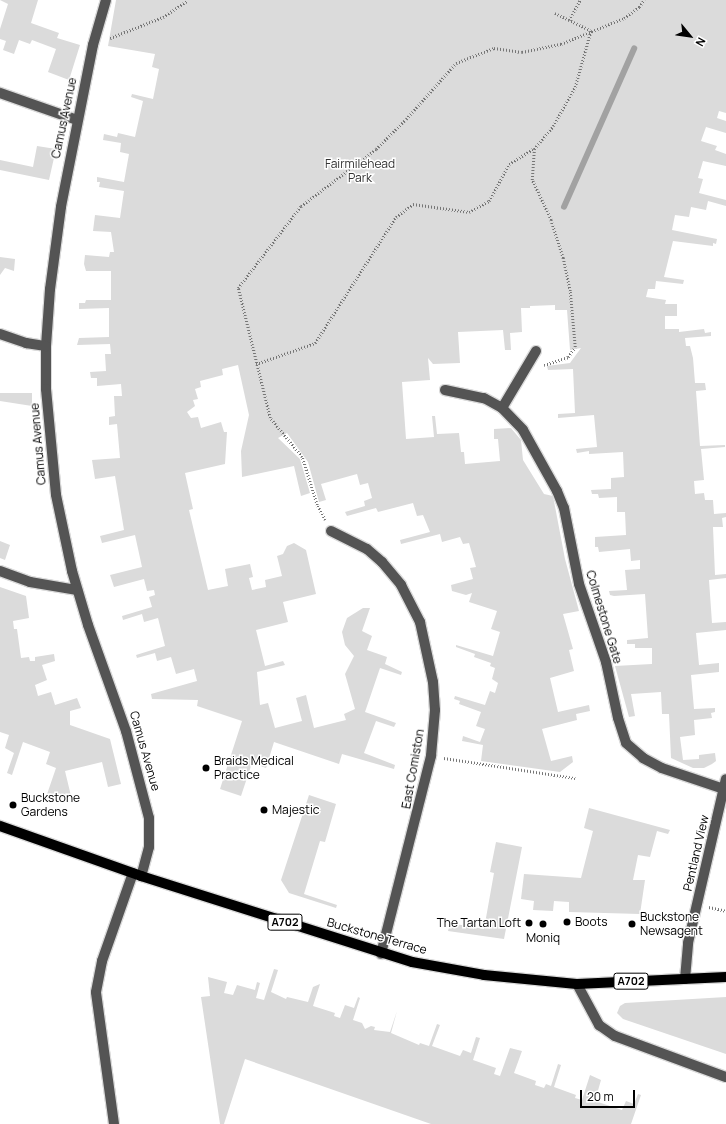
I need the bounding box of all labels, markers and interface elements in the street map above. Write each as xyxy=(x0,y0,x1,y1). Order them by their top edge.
north arrow xyxy=(670,16,710,56)
text: N xyxy=(692,35,709,49)
street label: Camus Avenue xyxy=(48,76,80,160)
park label: Fairmilehead Park xyxy=(325,157,395,185)
street label: Camus Avenue xyxy=(27,402,49,486)
street label: Colmestone Gate xyxy=(583,569,625,665)
street label: Camus Avenue xyxy=(127,709,163,793)
street label: East Comiston xyxy=(399,728,427,810)
place label: Braids Medical Practice xyxy=(214,754,294,782)
marker: Braids Medical Practice xyxy=(201,763,211,773)
place label: Buckstone Gardens xyxy=(21,791,80,819)
marker: Buckstone Gardens xyxy=(8,800,18,810)
place label: Majestic xyxy=(272,803,319,817)
marker: Majestic xyxy=(259,805,269,815)
street label: Pentland View xyxy=(680,813,712,893)
place label: Buckstone Newsagent xyxy=(640,910,703,938)
road number: A702 xyxy=(267,913,303,931)
street label: Buckstone Terrace xyxy=(325,915,429,957)
place label: Boots xyxy=(575,915,608,929)
place label: The Tartan Loft xyxy=(437,916,521,930)
marker: Boots xyxy=(562,917,572,927)
marker: The Tartan Loft xyxy=(524,918,534,928)
marker: Moniq xyxy=(538,919,548,929)
marker: Buckstone Newsagent xyxy=(627,919,637,929)
place label: Moniq xyxy=(526,931,560,945)
road number: A702 xyxy=(613,972,649,990)
scale bar xyxy=(582,1082,637,1108)
text: 20 m xyxy=(587,1088,614,1105)

